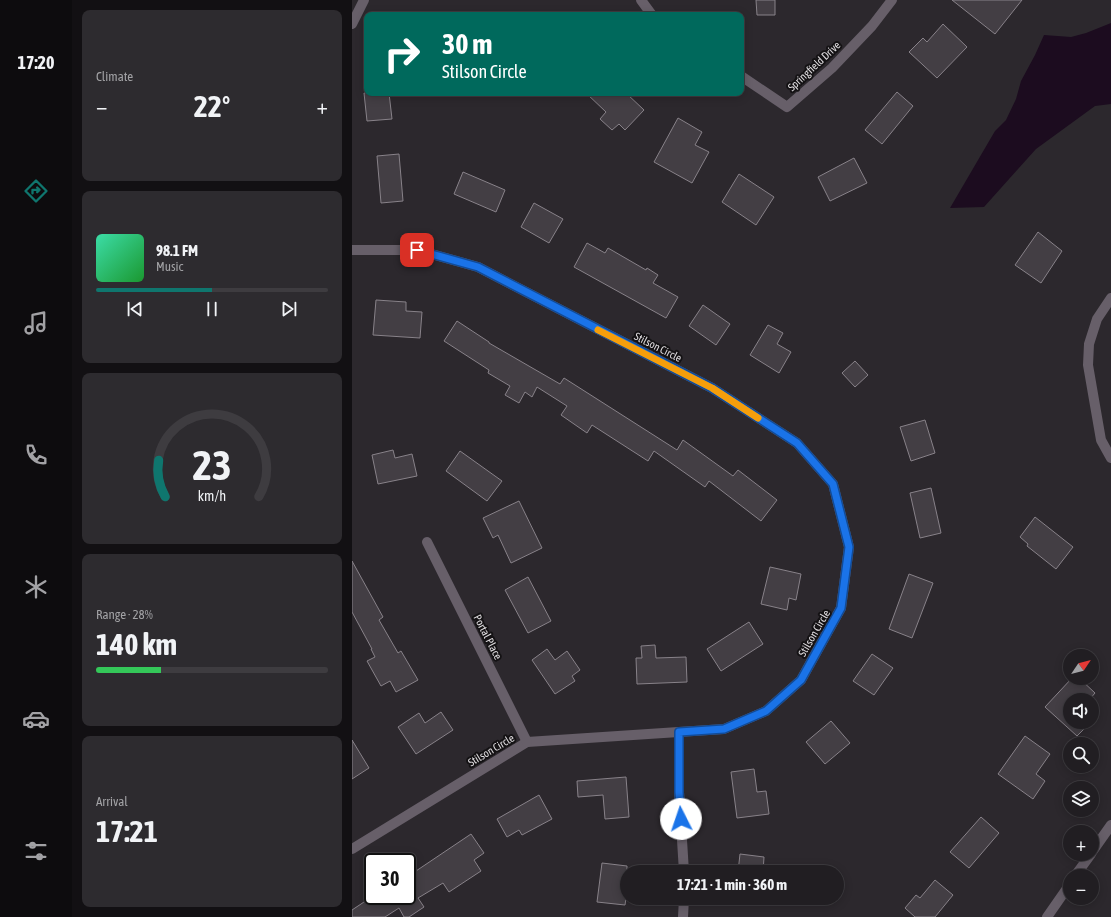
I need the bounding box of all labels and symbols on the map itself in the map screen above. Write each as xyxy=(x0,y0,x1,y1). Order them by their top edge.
street label: Springfield Drive xyxy=(785,39,843,93)
pin xyxy=(400,233,434,267)
street label: Stilson Circle xyxy=(632,330,684,364)
street label: Stilson Circle xyxy=(796,608,832,658)
street label: Portal Place xyxy=(472,613,504,661)
north arrow xyxy=(1063,649,1099,685)
street label: Stilson Circle xyxy=(466,732,516,768)
position arrow xyxy=(660,798,702,840)
speed limit sign: 30 xyxy=(364,853,416,905)

